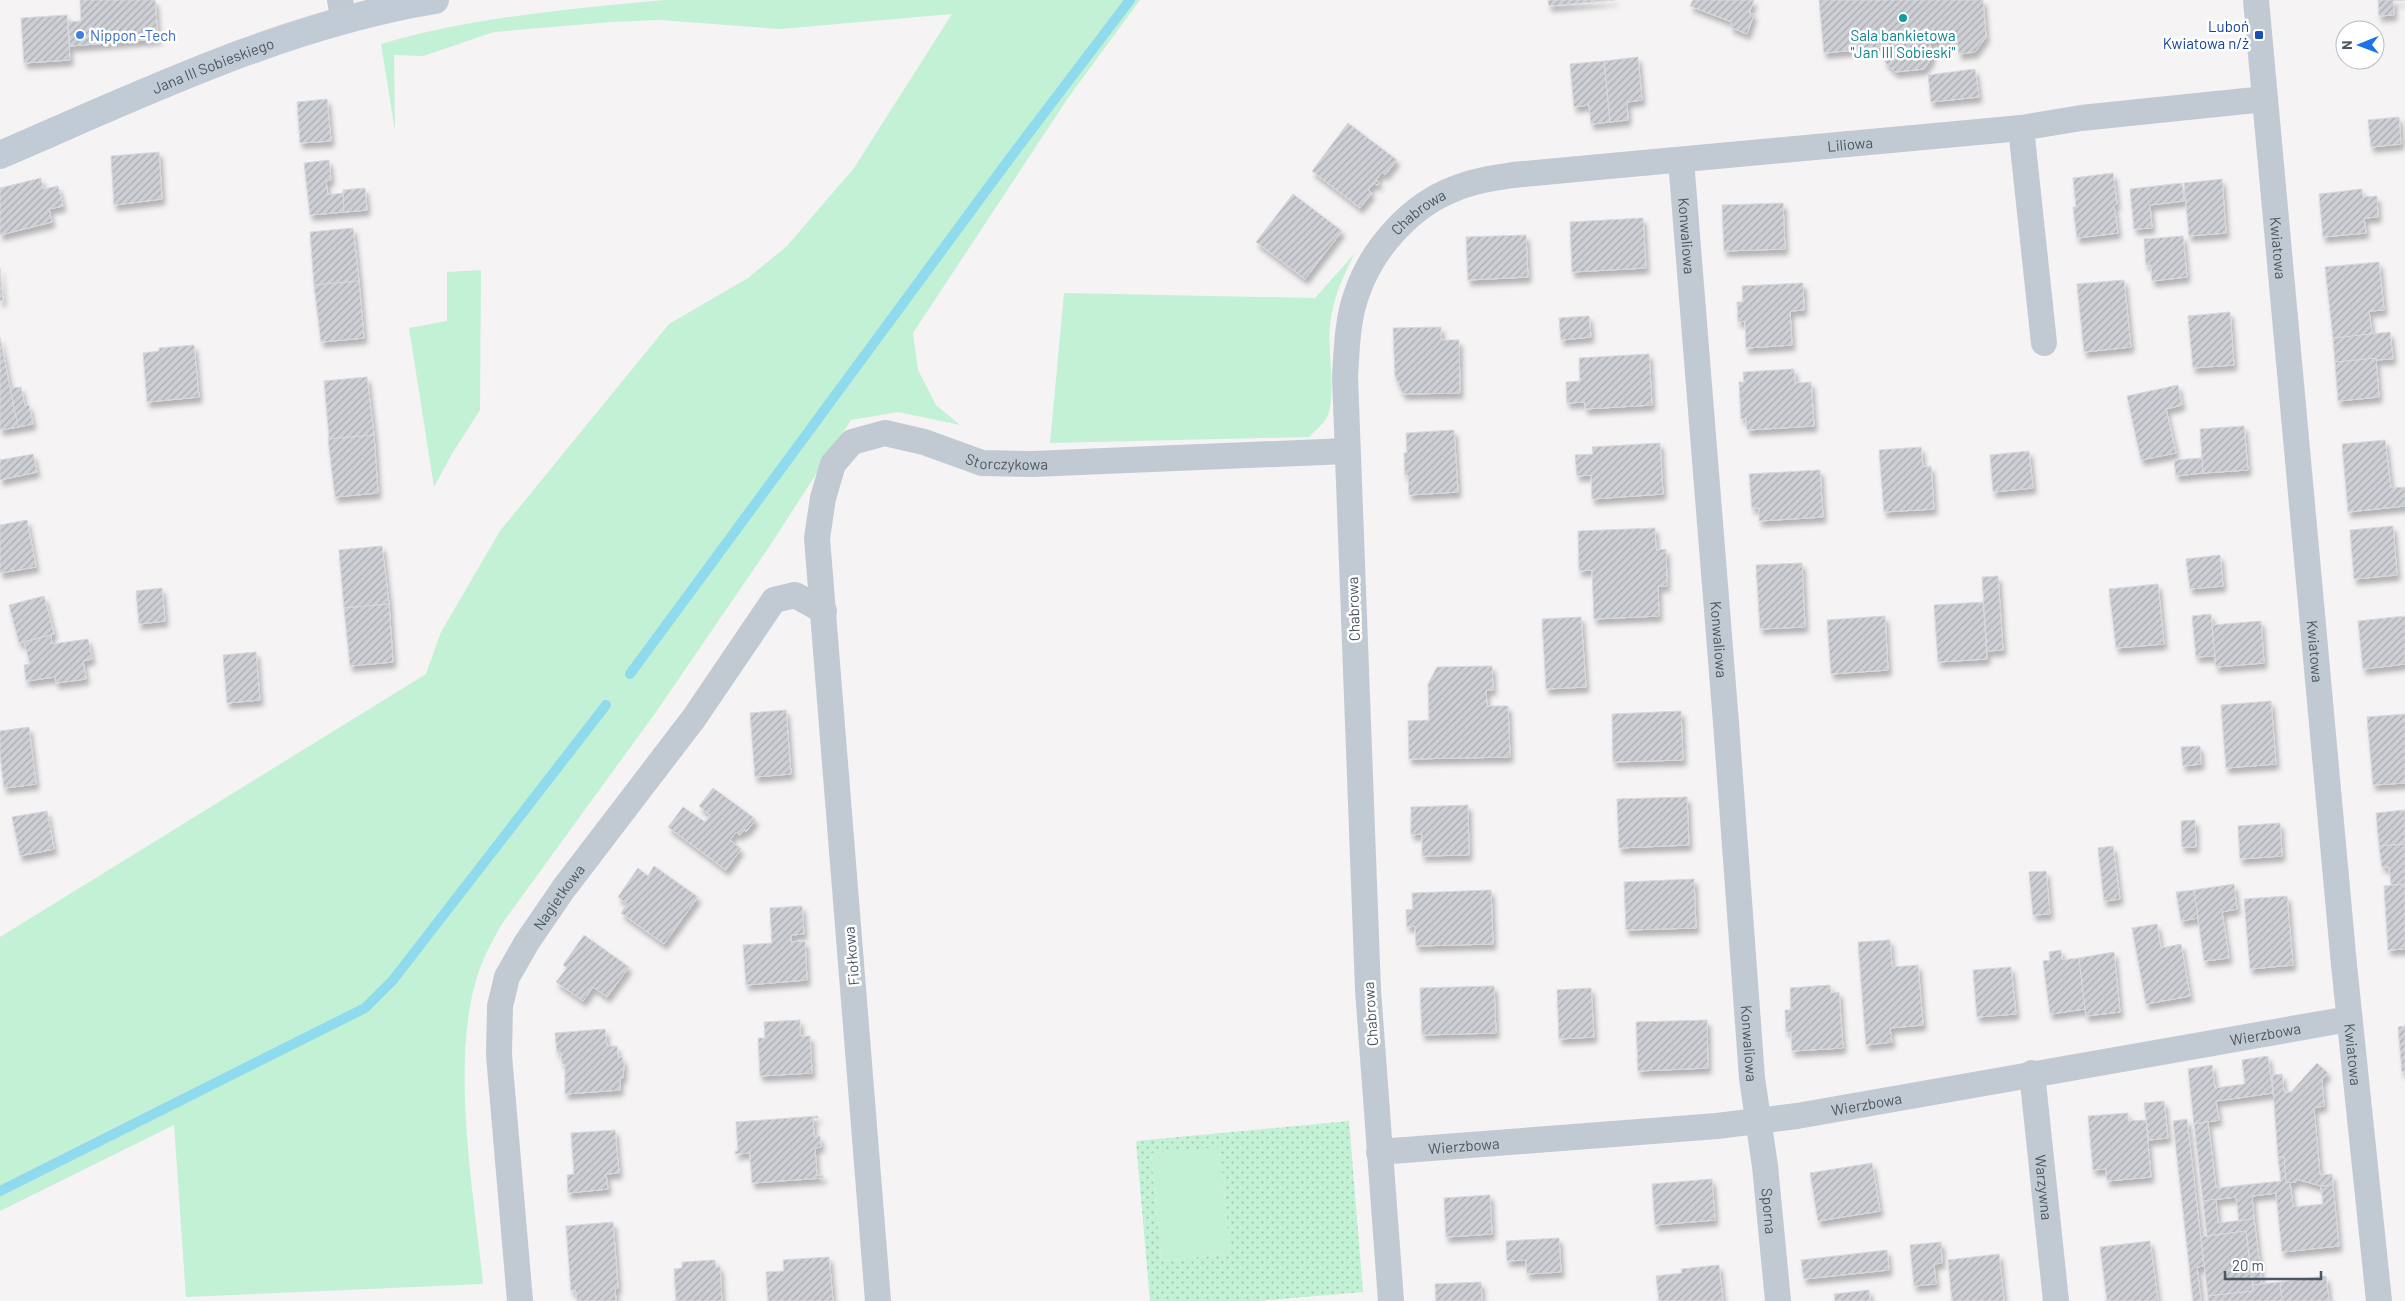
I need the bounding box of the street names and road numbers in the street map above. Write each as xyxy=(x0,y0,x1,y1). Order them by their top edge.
street label: Jana III Sobieskiego xyxy=(149,34,276,97)
street label: Liliowa xyxy=(1826,133,1874,155)
street label: Chabrowa xyxy=(1387,185,1449,238)
street label: Konwaliowa xyxy=(1675,197,1699,275)
street label: Kwiatowa xyxy=(2267,216,2290,280)
street label: Storczykowa xyxy=(963,449,1048,473)
street label: Chabrowa xyxy=(1343,576,1363,642)
street label: Konwaliowa xyxy=(1707,600,1731,679)
street label: Kwiatowa xyxy=(2304,619,2327,683)
street label: Nagietkowa xyxy=(529,861,588,933)
street label: Fiołkowa xyxy=(839,926,863,986)
street label: Chabrowa xyxy=(1359,981,1381,1047)
street label: Konwaliowa xyxy=(1738,1004,1761,1082)
street label: Wierzbowa xyxy=(2228,1019,2302,1049)
street label: Kwiatowa xyxy=(2341,1022,2366,1087)
street label: Wierzbowa xyxy=(1830,1089,1903,1119)
street label: Wierzbowa xyxy=(1427,1134,1500,1157)
street label: Warzywna xyxy=(2032,1154,2056,1221)
street label: Sporna xyxy=(1758,1187,1781,1235)

